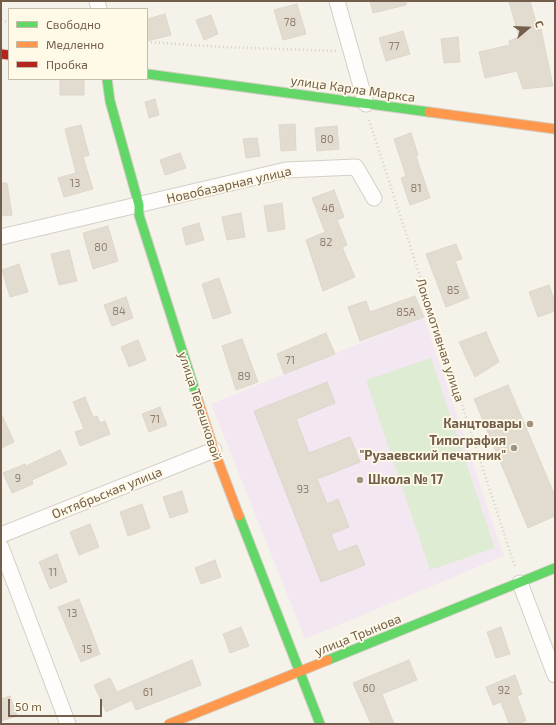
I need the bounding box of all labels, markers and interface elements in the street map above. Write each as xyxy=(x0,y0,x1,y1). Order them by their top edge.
legend xyxy=(8,8,148,80)
north arrow xyxy=(508,8,548,48)
house number: 78 xyxy=(284,15,296,29)
text: Свободно xyxy=(46,17,101,31)
text: С xyxy=(533,19,547,29)
text: Медленно xyxy=(46,37,104,51)
house number: 77 xyxy=(388,39,400,53)
text: Пробка xyxy=(46,57,88,71)
street label: улица Карла Маркса xyxy=(290,73,416,105)
house number: 80 xyxy=(320,132,334,146)
street label: Новобазарная улица xyxy=(165,163,293,207)
house number: 13 xyxy=(70,176,80,190)
house number: 81 xyxy=(410,181,422,195)
house number: 46 xyxy=(321,201,335,215)
house number: 82 xyxy=(320,235,332,249)
house number: 80 xyxy=(94,240,108,254)
street label: Локомотивная улица xyxy=(413,276,467,404)
house number: 85 xyxy=(447,283,459,297)
house number: 84 xyxy=(112,304,126,318)
house number: 85А xyxy=(396,305,416,319)
street label: улица Терешковой xyxy=(175,349,225,463)
house number: 71 xyxy=(285,353,295,367)
house number: 89 xyxy=(238,369,250,383)
house number: 71 xyxy=(150,412,160,426)
place label: Канцтовары xyxy=(443,416,522,432)
marker: Канцтовары xyxy=(525,419,535,429)
place label: Типография "Рузаевский печатник" xyxy=(359,433,506,464)
marker: Типография "Рузаевский печатник" xyxy=(509,443,519,453)
street label: Октябрьская улица xyxy=(50,464,164,522)
house number: 9 xyxy=(15,471,21,485)
place label: Школа № 17 xyxy=(368,472,443,488)
marker: Школа № 17 xyxy=(355,475,365,485)
house number: 93 xyxy=(297,482,309,496)
house number: 11 xyxy=(49,565,57,579)
house number: 13 xyxy=(67,606,77,620)
street label: улица Трынова xyxy=(312,611,404,659)
house number: 15 xyxy=(82,642,92,656)
house number: 60 xyxy=(363,681,375,695)
house number: 92 xyxy=(498,683,510,697)
house number: 61 xyxy=(143,685,153,699)
scale bar xyxy=(10,691,104,717)
text: 50 m xyxy=(15,699,42,713)

